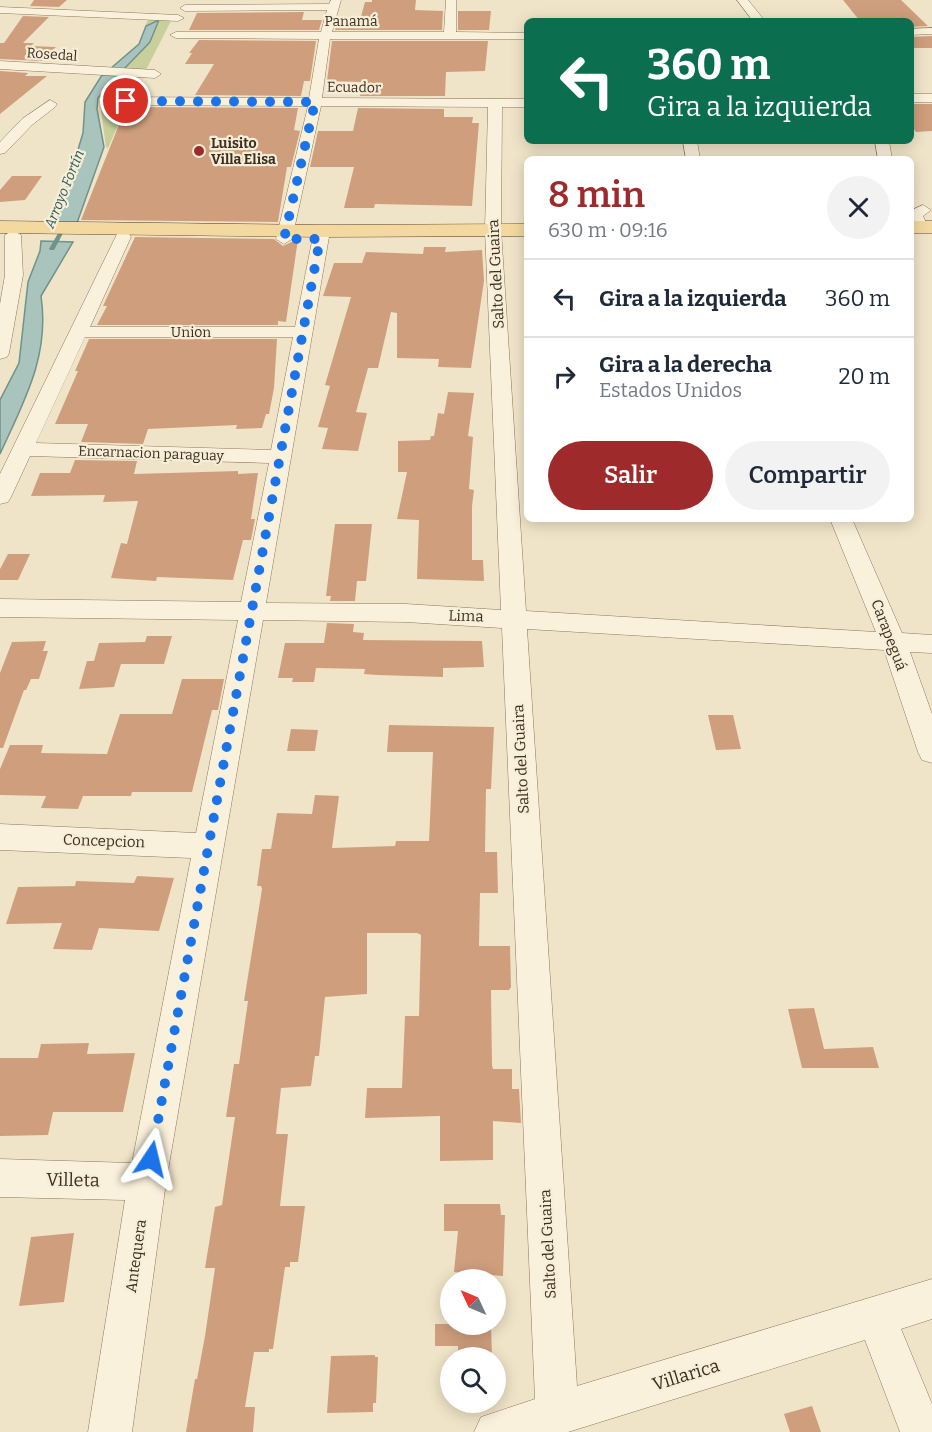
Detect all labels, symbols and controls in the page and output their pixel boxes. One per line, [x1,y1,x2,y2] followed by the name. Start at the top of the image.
[324,13,378,30] street label: Panamá
[647,40,770,90] text: 360 m
[548,42,626,120] icon: left
[26,44,78,65] street label: Rosedal
[100,75,151,126] pin
[327,79,381,96] street label: Ecuador
[109,84,142,117] icon: arrive
[647,91,872,123] text: Gira a la izquierda
[211,135,276,168] place label: Luisito Villa Elisa
[192,144,206,158] marker: Luisito Villa Elisa
[41,148,88,232] water label: Arroyo Fortín
[548,173,645,217] text: 8 min
[827,176,890,239] button: close
[548,218,668,242] text: 630 m · 09:16
[484,219,508,329] street label: Salto del Guaira
[548,282,581,315] icon: left
[599,285,787,312] text: Gira a la izquierda
[825,285,890,312] text: 360 m
[171,324,211,341] street label: Union
[599,351,772,378] text: Gira a la derecha
[548,360,581,393] icon: right
[839,363,890,390] text: 20 m
[599,378,742,402] text: Estados Unidos
[548,441,713,510] button: Salir
[725,441,890,510] button: Compartir
[78,442,225,465] street label: Encarnacion paraguay
[867,597,911,673] street label: Carapeguá
[448,606,484,626] street label: Lima
[509,704,533,814] street label: Salto del Guaira
[63,831,146,851] street label: Concepcion
[119,1127,183,1191] position arrow
[46,1169,100,1191] street label: Villeta
[536,1189,560,1299] street label: Salto del Guaira
[122,1218,150,1294] street label: Antequera
[440,1269,506,1335] north arrow
[440,1269,506,1413] map controls
[440,1347,506,1413] button: search
[650,1354,722,1396] street label: Villarica

